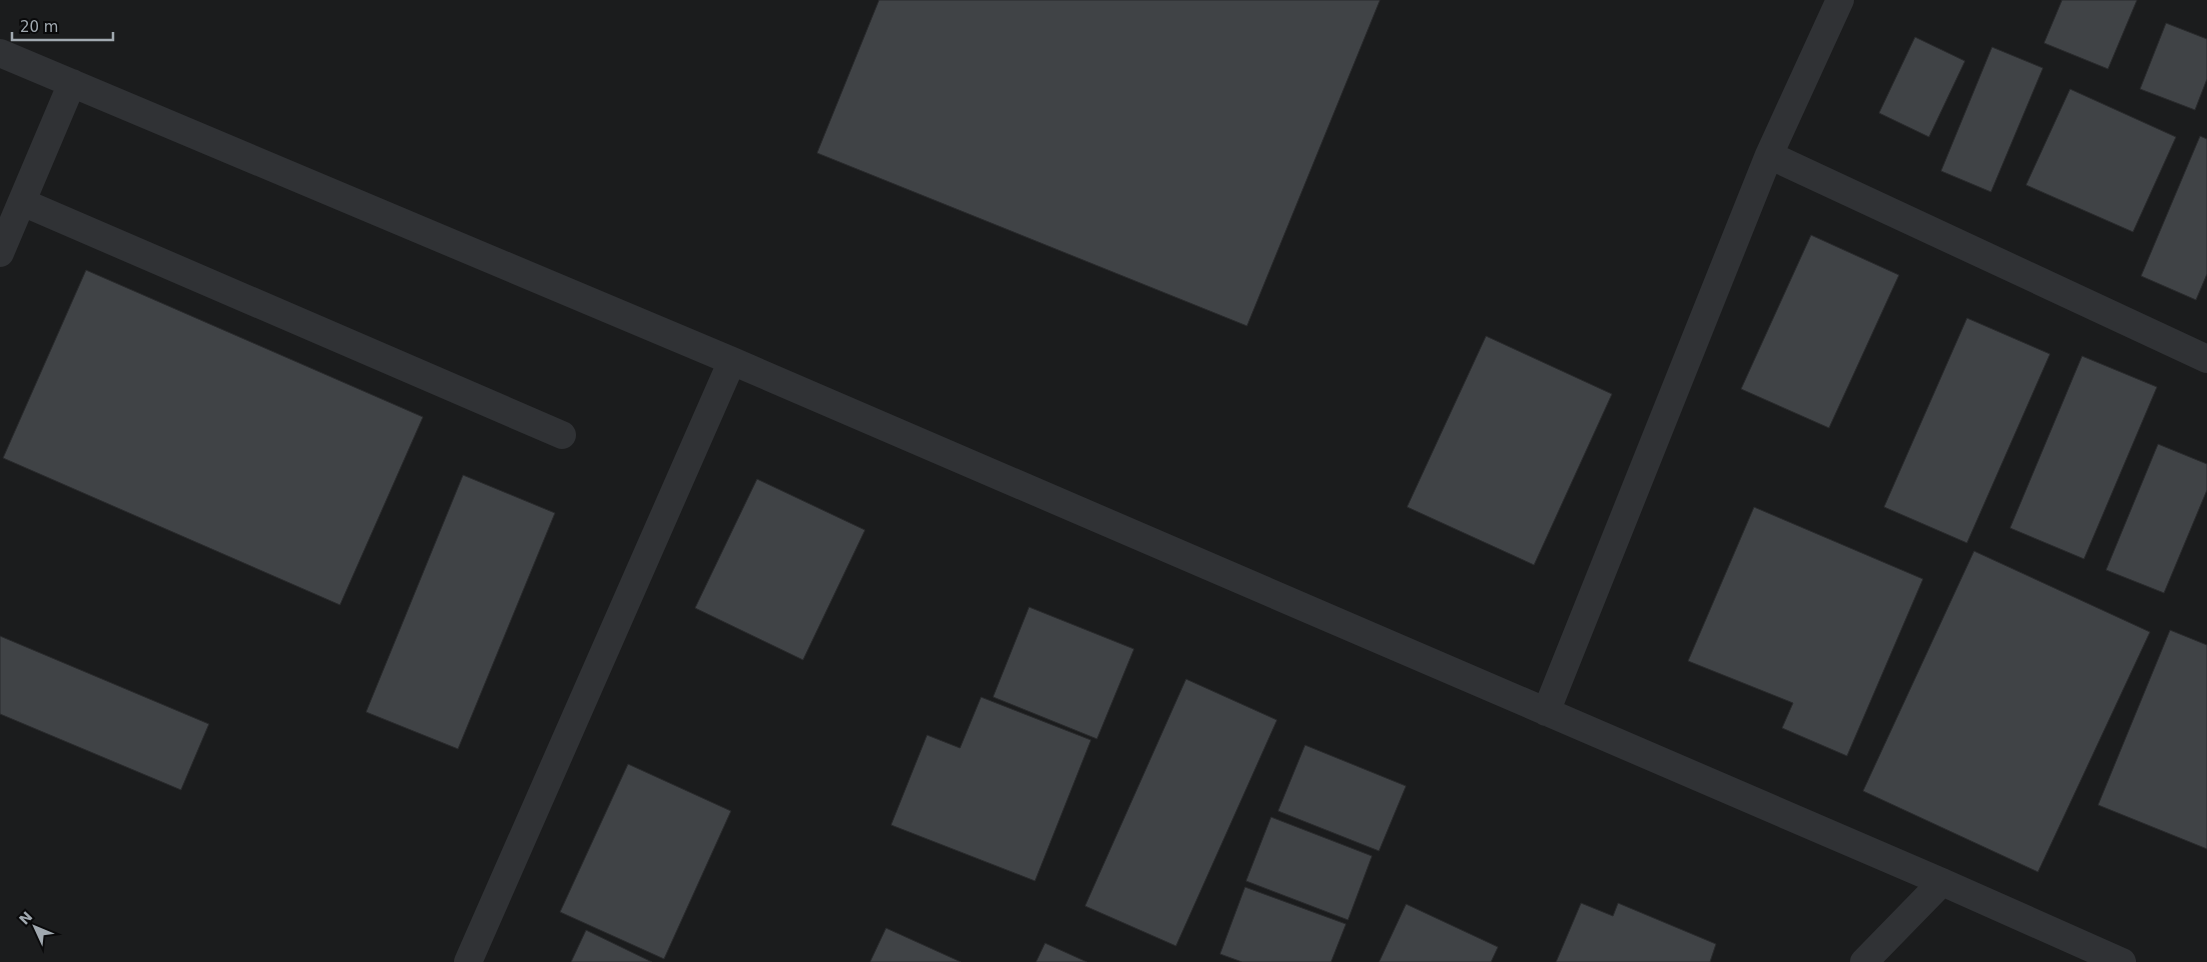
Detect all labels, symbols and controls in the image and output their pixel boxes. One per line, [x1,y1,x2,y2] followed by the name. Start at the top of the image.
[12,10,114,42] scale bar
[20,18,58,36] text: 20 m
[10,902,60,952] north arrow
[16,908,35,928] text: N

